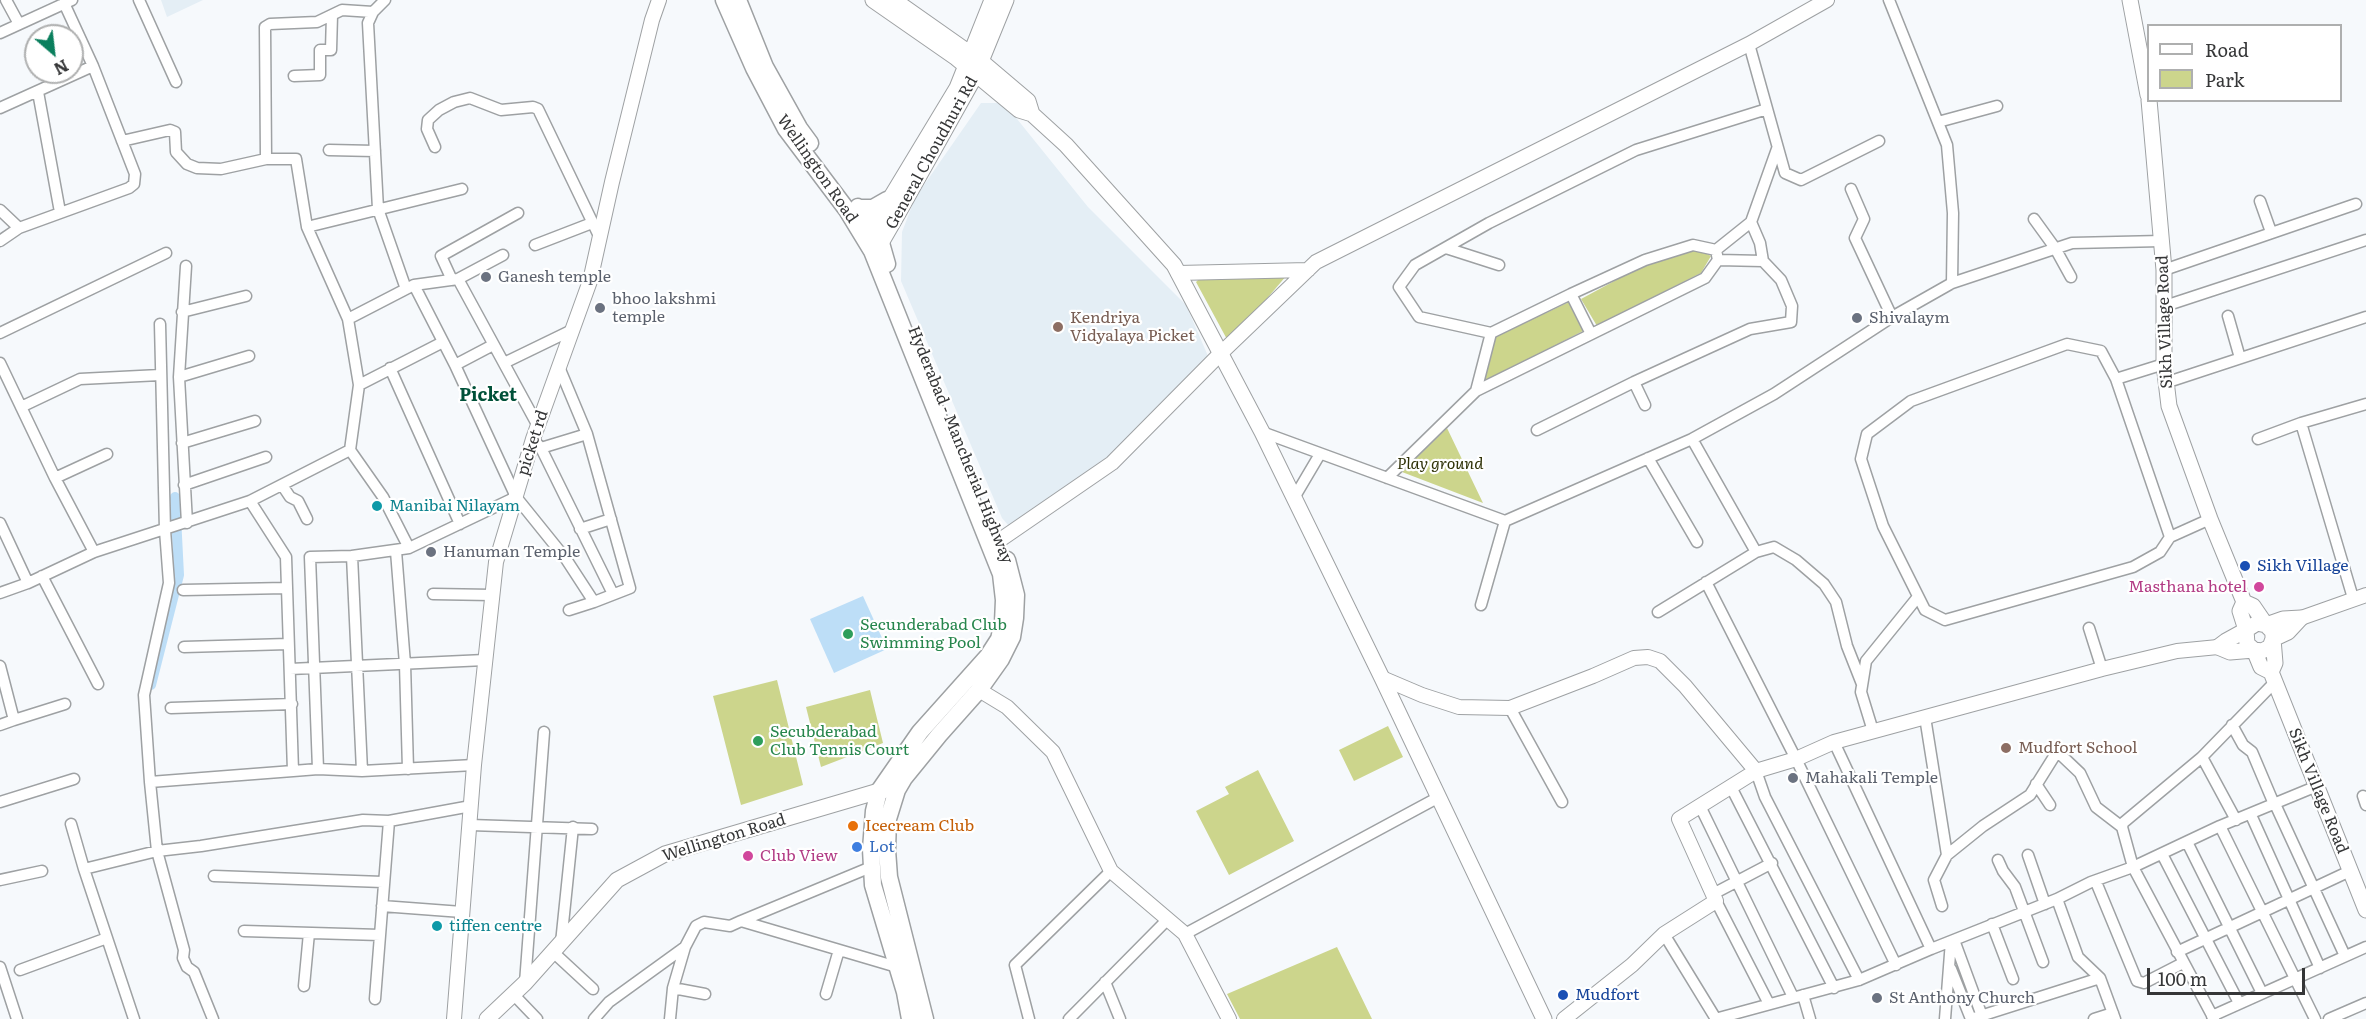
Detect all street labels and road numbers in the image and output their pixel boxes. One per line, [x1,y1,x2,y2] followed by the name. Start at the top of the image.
[882,73,982,233] street label: General Choudhuri Rd
[772,111,862,227] street label: Wellington Road
[2153,255,2177,389] street label: Sikh Village Road
[903,323,1017,567] street label: Hyderabad - Mancherial Highway
[513,408,553,478] street label: picket rd
[2284,725,2352,857] street label: Sikh Village Road
[660,810,788,866] street label: Wellington Road

